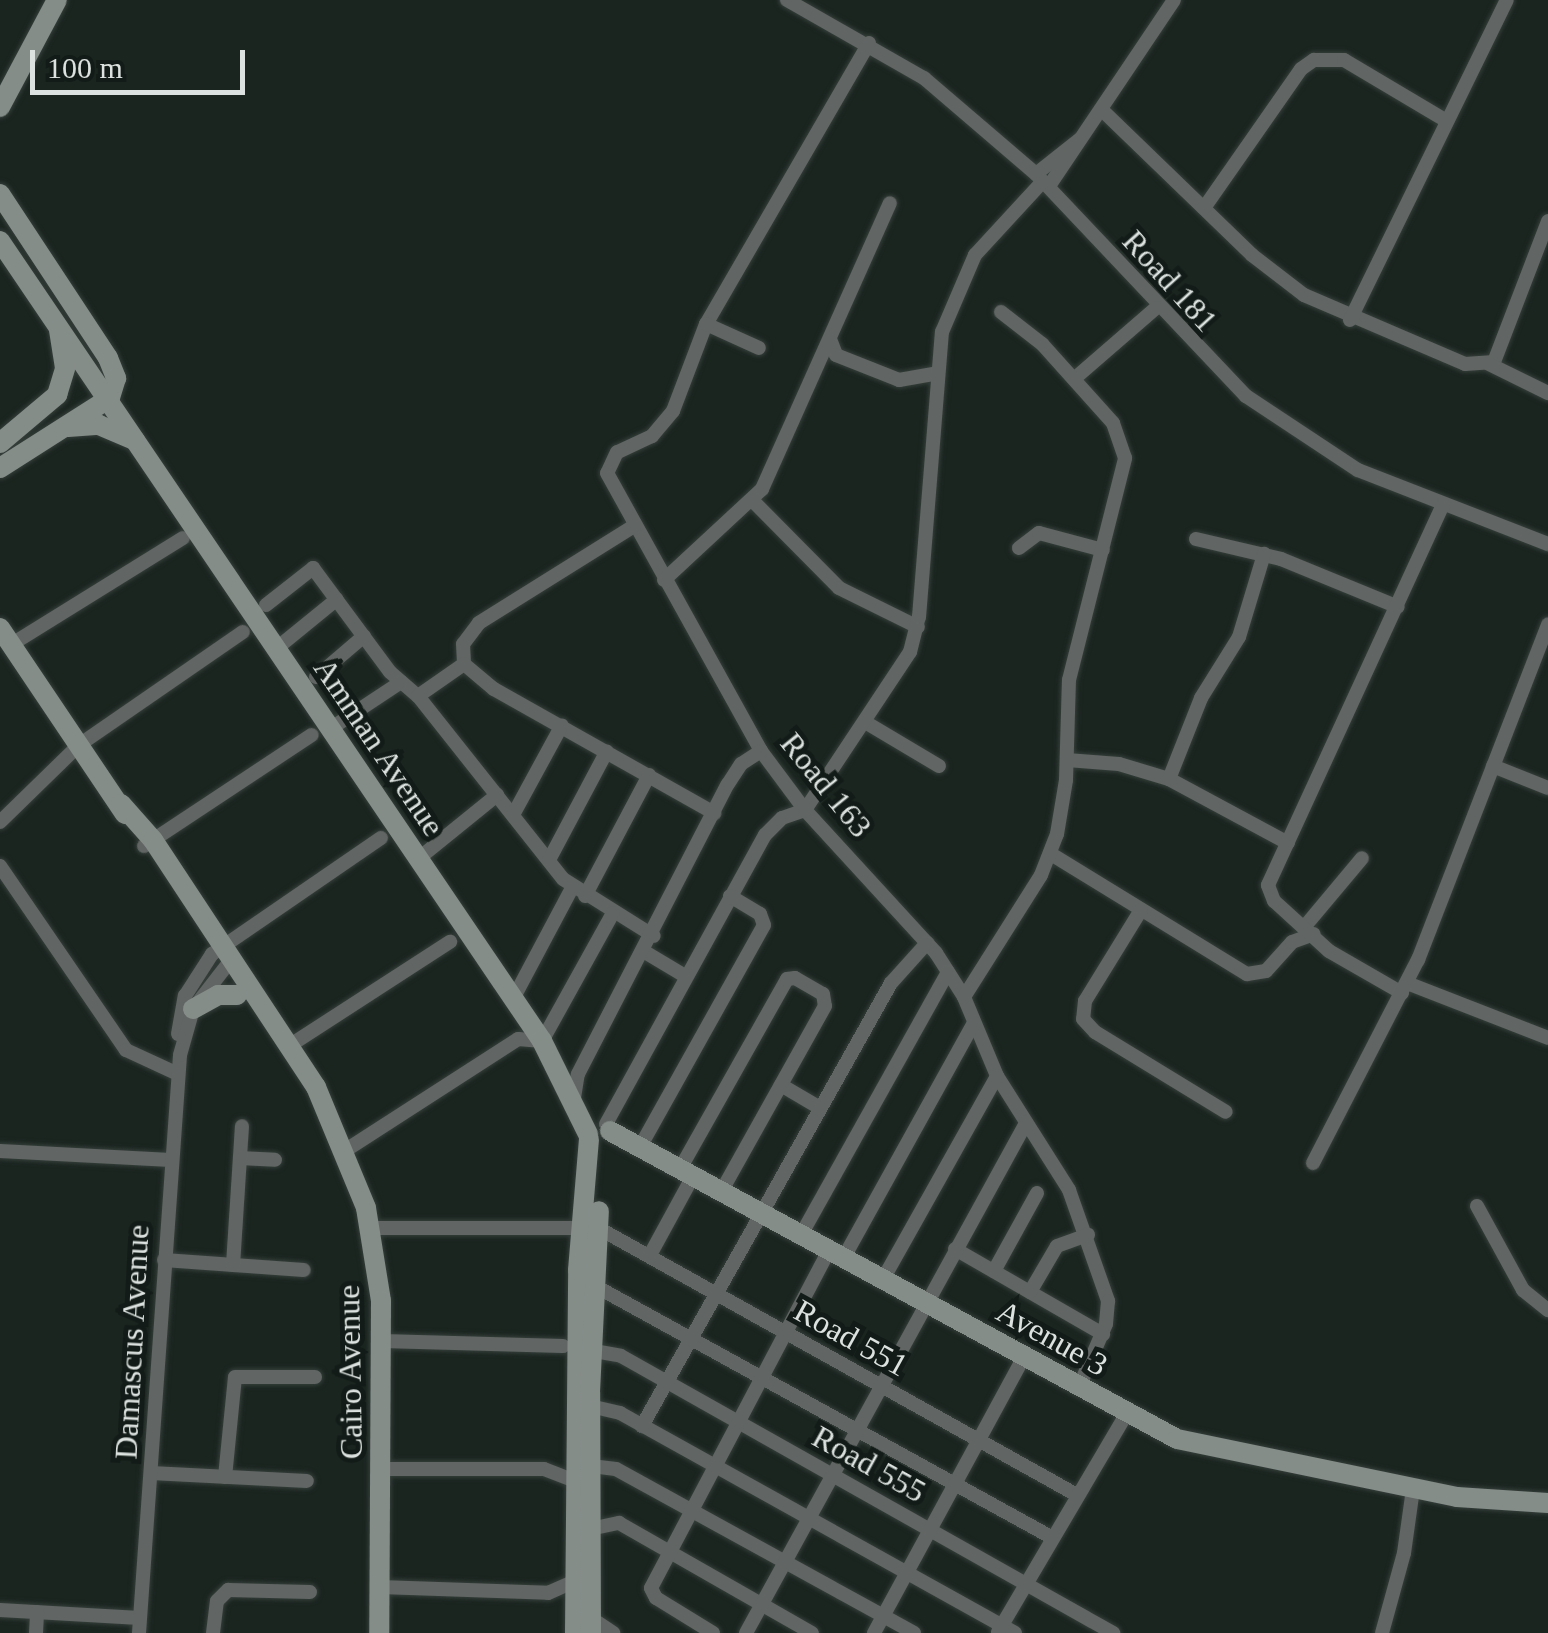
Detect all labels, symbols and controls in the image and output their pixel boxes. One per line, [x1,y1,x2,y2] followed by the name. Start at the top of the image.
[35,30,250,92] scale bar
[47,51,123,84] text: 100 m
[1114,222,1226,340] street label: Road 181
[305,650,453,844] street label: Amman Avenue
[772,725,880,845] street label: Road 163
[107,1223,157,1461] street label: Damascus Avenue
[329,1284,371,1460] street label: Cairo Avenue
[788,1291,914,1385] street label: Road 551
[990,1292,1114,1384] street label: Avenue 3
[806,1417,932,1511] street label: Road 555

